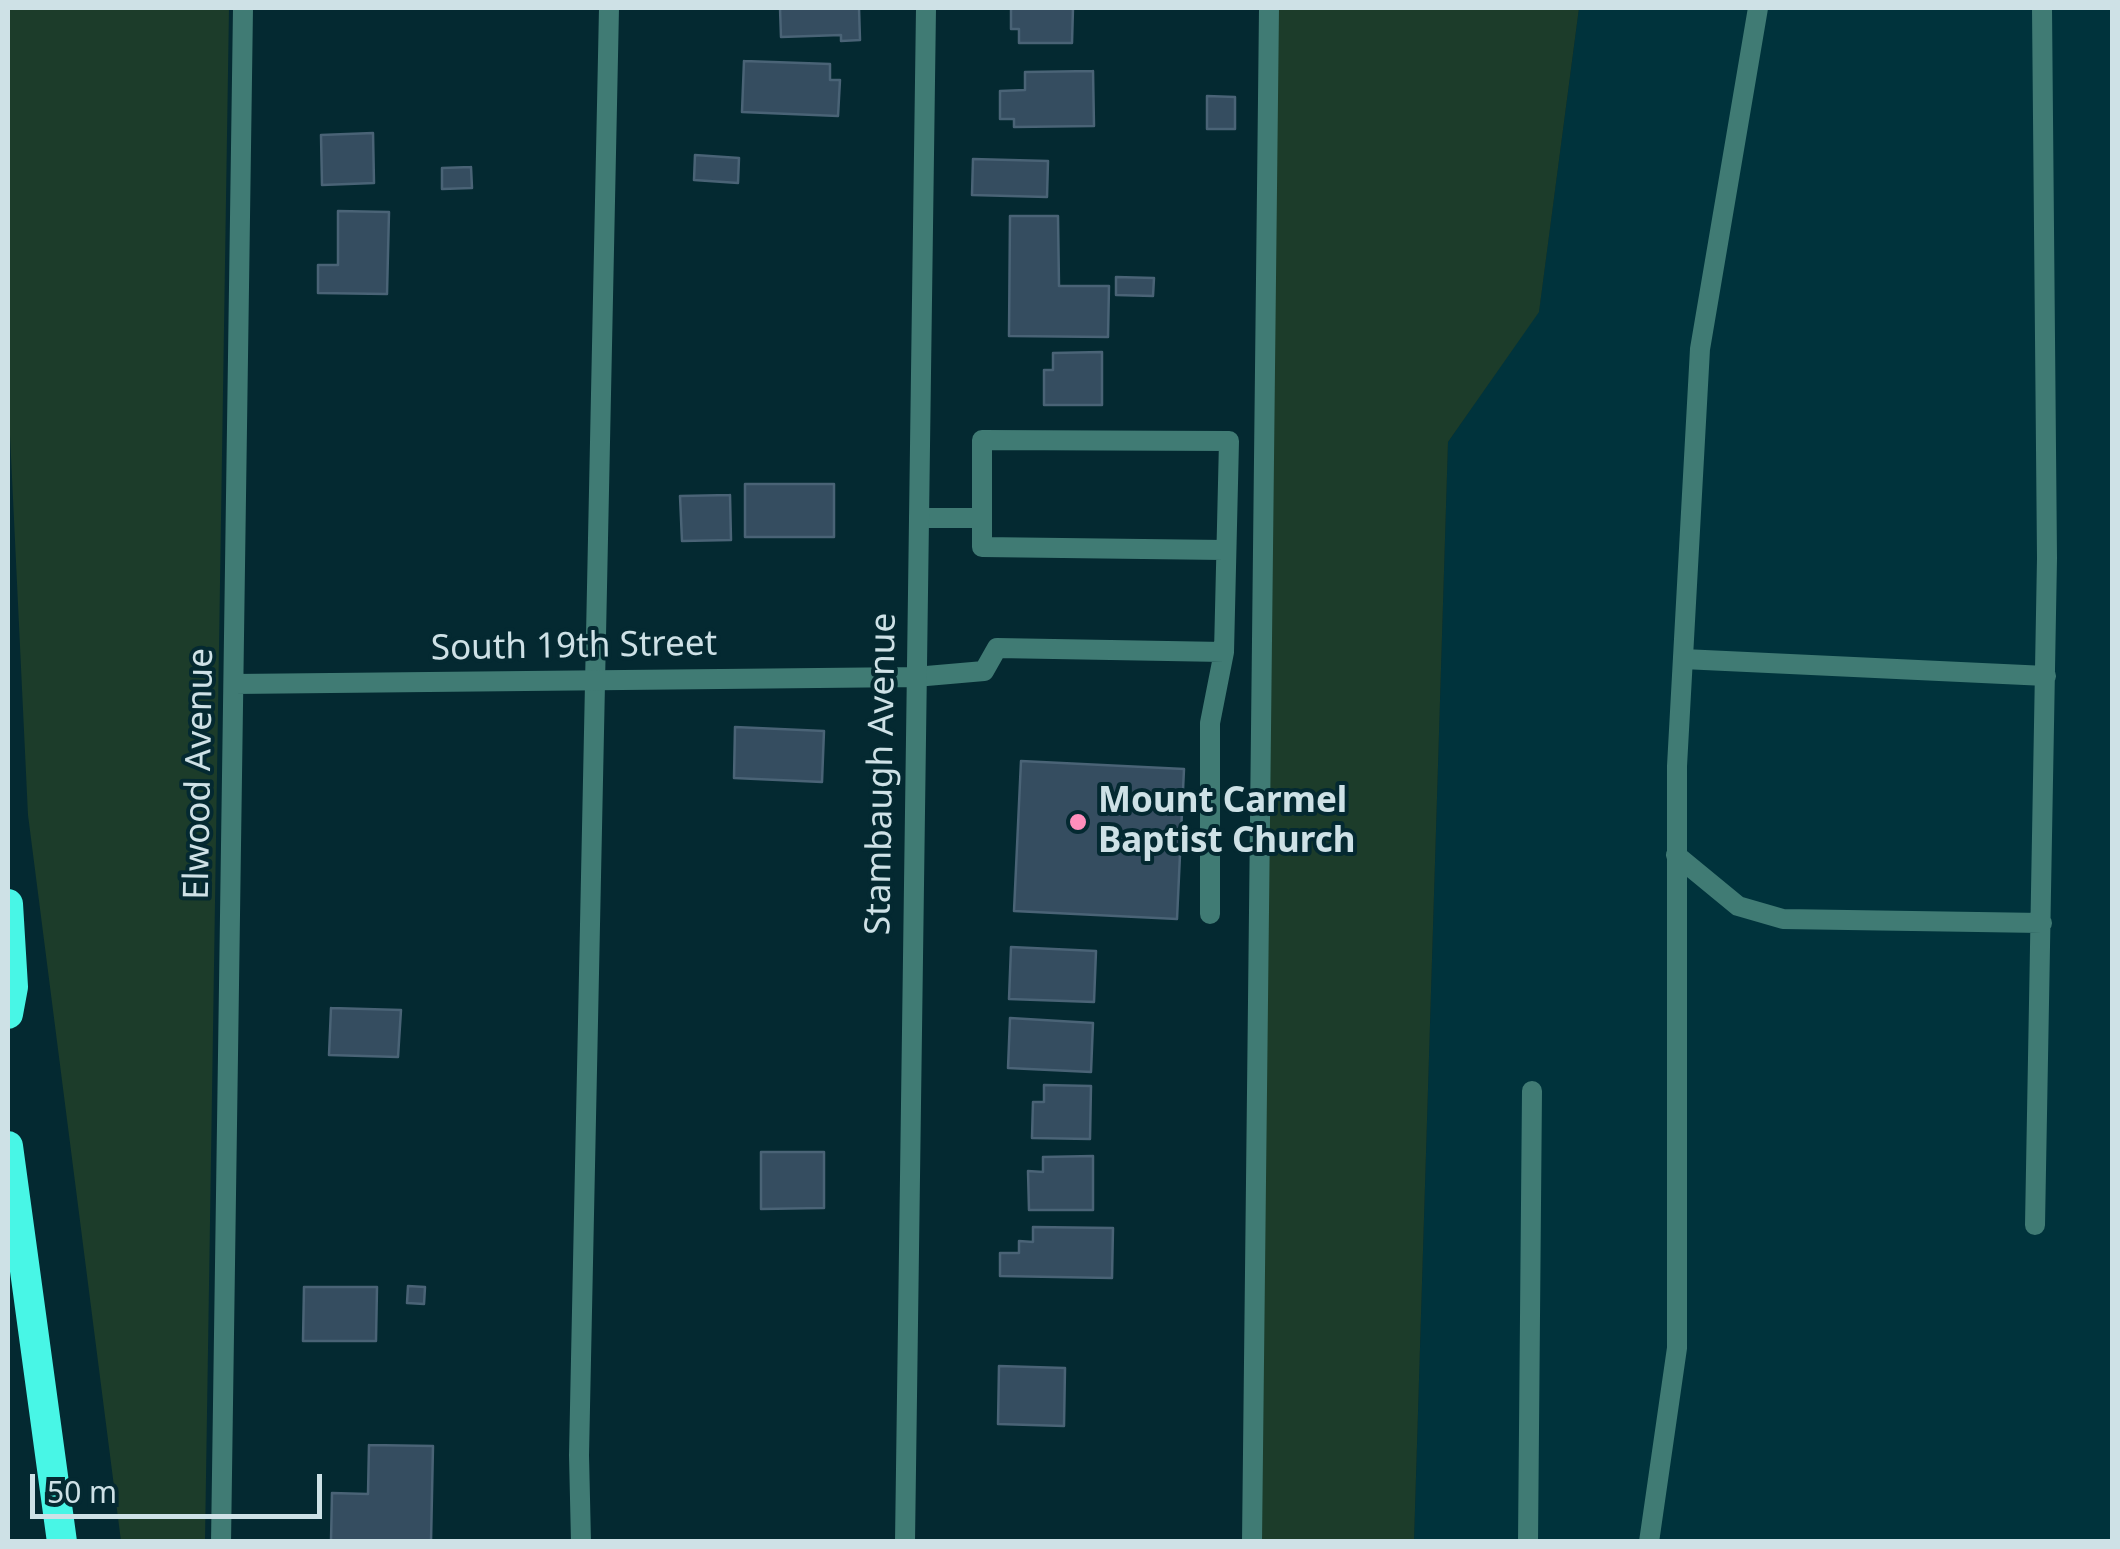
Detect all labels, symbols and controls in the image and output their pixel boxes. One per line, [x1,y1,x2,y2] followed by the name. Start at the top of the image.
[858,613,906,935] street label: Stambaugh Avenue
[430,624,718,670] street label: South 19th Street
[177,648,223,900] street label: Elwood Avenue
[1098,781,1356,863] place label: Mount Carmel Baptist Church
[1067,811,1089,833] marker: Mount Carmel Baptist Church
[35,1454,328,1516] scale bar
[47,1471,117,1512] text: 50 m

